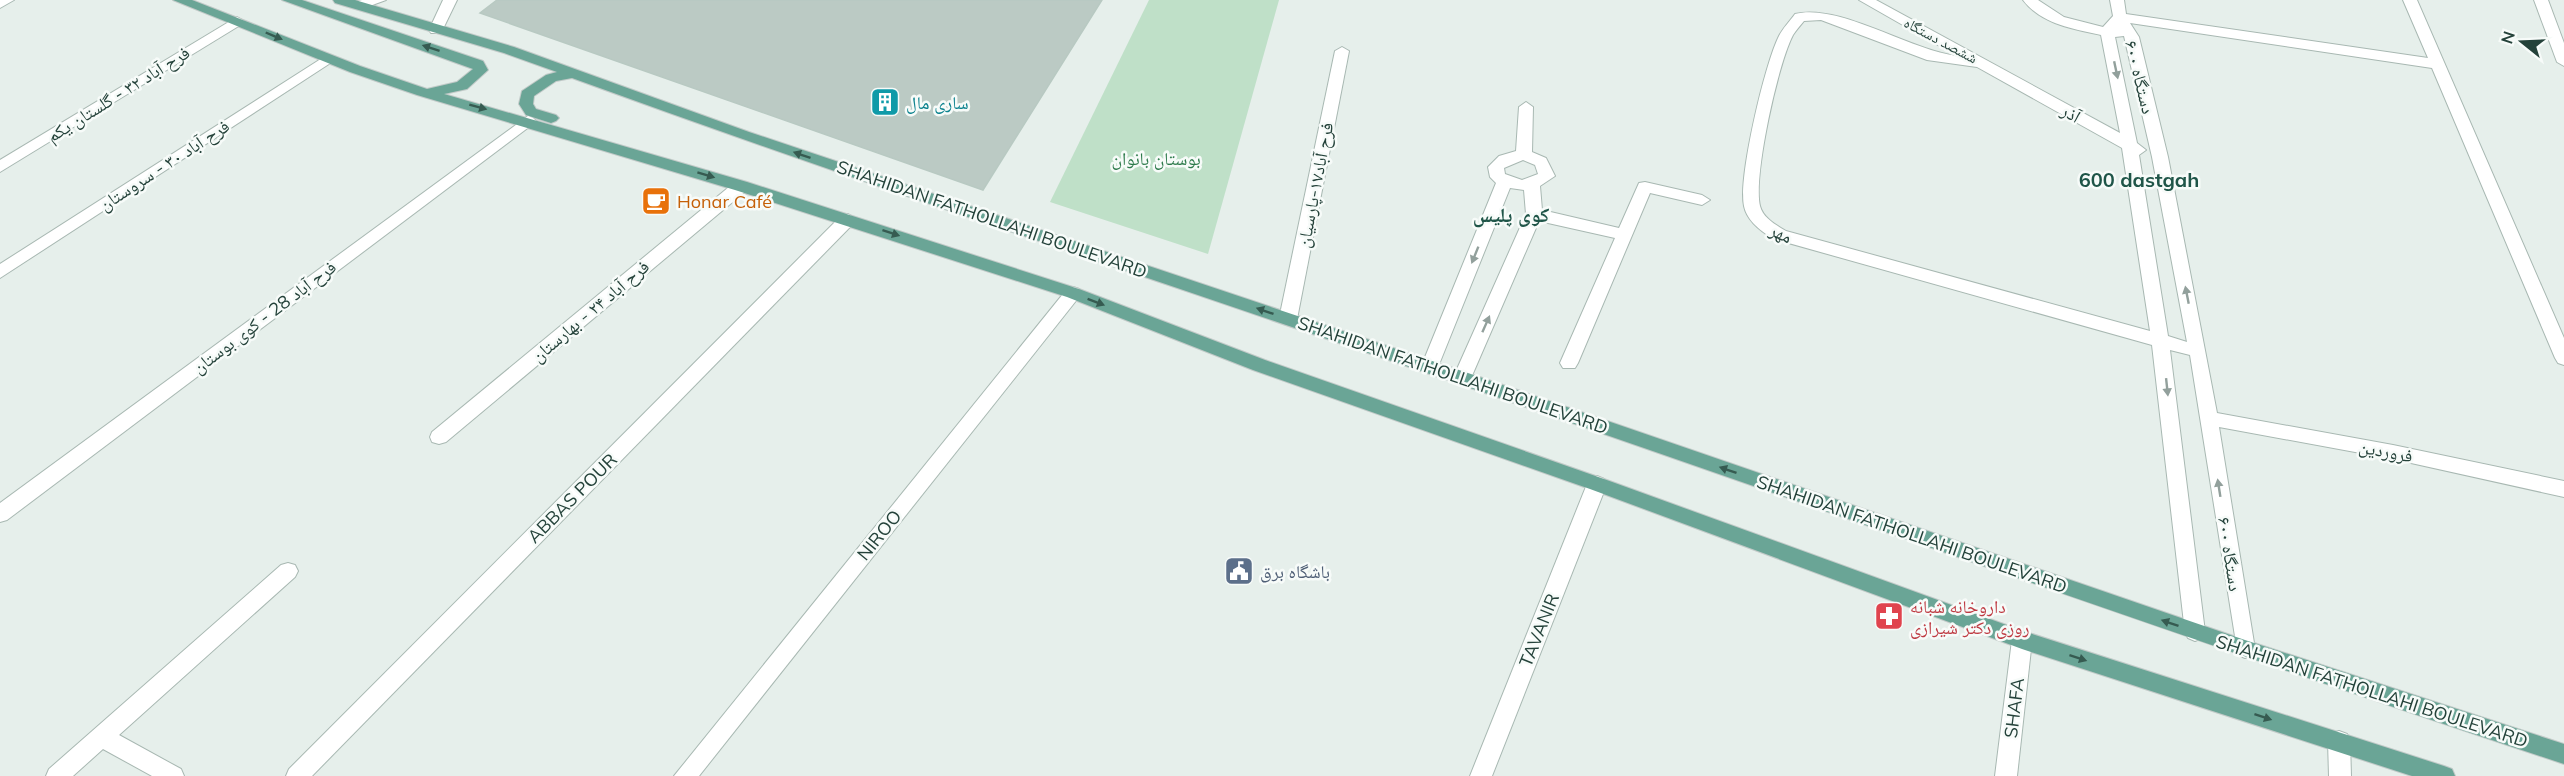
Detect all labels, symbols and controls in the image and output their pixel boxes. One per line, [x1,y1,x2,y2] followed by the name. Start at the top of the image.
[2492,12,2552,72] north arrow
[1901,13,1981,67] street label: ششصد دستگاه
[2496,29,2519,46] text: N
[265,31,283,41] one-way arrow
[2120,38,2160,116] street label: ۶۰۰ دستگاه
[42,41,194,148] street label: فرح آباد ۳۲ - گلستان یکم
[422,43,440,53] one-way arrow
[2111,61,2121,79] one-way arrow
[869,86,901,118] building icon: ساری مال
[906,91,969,114] place label: ساری مال
[2056,98,2085,128] street label: آذر
[470,103,488,112] one-way arrow
[94,114,234,217] street label: فرح آباد ۳۰ - سروستان
[1292,120,1339,250] street label: فرح آباد۱۷-پارسیان
[1111,147,1201,170] park label: بوستان بانوان
[793,149,811,159] one-way arrow
[834,155,1150,283] street label: SHAHIDAN FATHOLLAHI BOULEVARD
[2079,167,2199,192] district label: 600 dastgah
[697,171,715,180] one-way arrow
[640,185,672,217] cafe icon: Honar Café
[677,190,772,213] place label: Honar Café
[1473,202,1549,228] district label: کوی پلیس
[1765,217,1796,248] street label: مهر
[883,229,901,239] one-way arrow
[1470,246,1479,264] one-way arrow
[188,255,341,379] street label: فرح آباد 28 - کوی بوستان
[526,255,654,368] street label: فرح آباد ۲۴ - بهارستان
[2182,286,2191,305] one-way arrow
[1087,298,1105,308] one-way arrow
[1256,306,1274,316] one-way arrow
[1295,311,1611,439] street label: SHAHIDAN FATHOLLAHI BOULEVARD
[1481,316,1490,333] one-way arrow
[2162,377,2172,396] one-way arrow
[2357,435,2415,467] street label: فروردین
[522,448,622,548] street label: ABBAS POUR
[1718,464,1736,474] one-way arrow
[1754,470,2070,598] street label: SHAHIDAN FATHOLLAHI BOULEVARD
[2214,478,2223,497] one-way arrow
[852,505,906,565] street label: NIROO
[2213,515,2247,593] street label: ۶۰۰ دستگاه
[1223,555,1255,587] public building icon: باشگاه برق
[1260,560,1330,583] place label: باشگاه برق
[1514,590,1564,670] street label: TAVANIR
[1910,595,2030,639] place label: داروخانه شبانه روزی دکتر شیرازی
[1873,600,1905,632] pharmacy icon: داروخانه شبانه روزی دکتر شیرازی
[2161,618,2179,628] one-way arrow
[2213,630,2531,752] street label: SHAHIDAN FATHOLLAHI BOULEVARD
[2069,654,2087,663] one-way arrow
[1999,677,2029,739] street label: SHAFA
[2254,713,2272,722] one-way arrow

